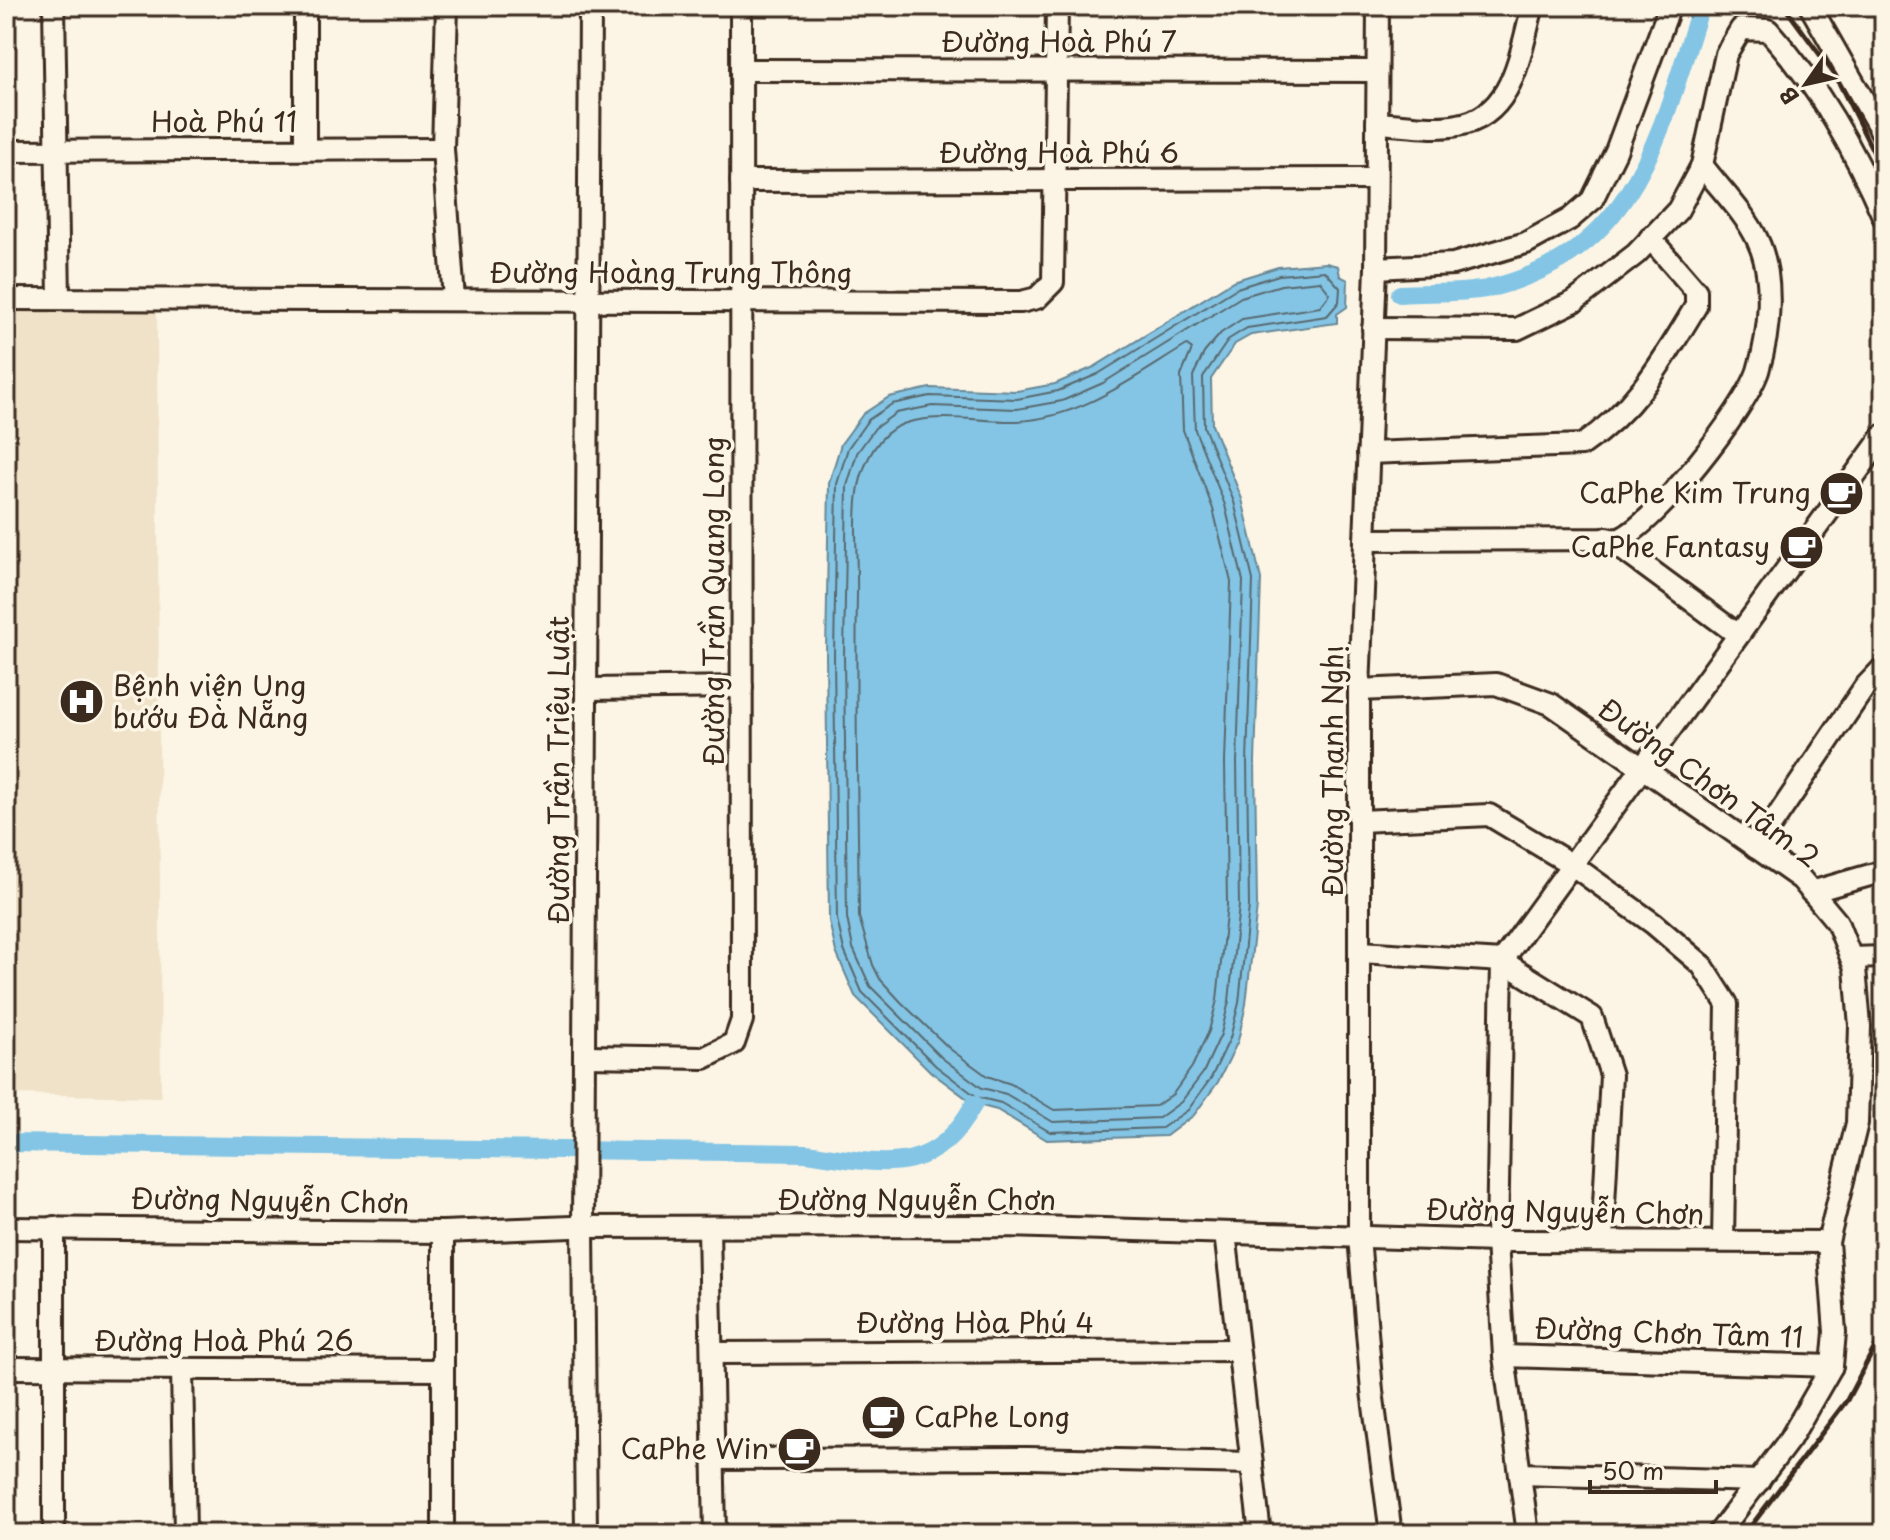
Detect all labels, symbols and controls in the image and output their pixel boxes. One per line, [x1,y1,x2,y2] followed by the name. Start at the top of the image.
[941,19,1177,62] street label: Đường Hoà Phú 7
[1766,44,1846,124] north arrow
[1770,81,1806,112] text: B
[151,99,297,142] street label: Hoà Phú 11
[939,130,1179,173] street label: Đường Hoà Phú 6
[490,250,852,293] street label: Đường Hoàng Trung Thông
[691,436,734,766] street label: Đường Trần Quang Long
[1818,469,1866,517] cafe icon: CaPhe Kim Trung
[1579,470,1811,513] place label: CaPhe Kim Trung
[1777,523,1825,571] cafe icon: CaPhe Fantasy
[1570,524,1770,567] place label: CaPhe Fantasy
[536,616,579,924] street label: Đường Trần Triệu Luật
[1310,645,1353,897] street label: Đường Thanh Nghị
[113,663,308,738] place label: Bệnh viện Ung bướu Đà Nẵng
[58,678,106,726] hospital icon: Bệnh viện Ung bướu Đà Nẵng
[1590,687,1830,877] street label: Đường Chơn Tâm 2
[130,1176,410,1223] street label: Đường Nguyễn Chơn
[778,1177,1056,1220] street label: Đường Nguyễn Chơn
[1425,1187,1705,1234] street label: Đường Nguyễn Chơn
[856,1300,1094,1343] street label: Đường Hòa Phú 4
[1534,1305,1804,1358] street label: Đường Chơn Tâm 11
[94,1318,354,1361] street label: Đường Hoà Phú 26
[859,1393,907,1441] cafe icon: CaPhe Long
[914,1394,1071,1437] place label: CaPhe Long
[776,1425,824,1473] cafe icon: CaPhe Win
[620,1426,769,1469] place label: CaPhe Win
[1590,1444,1716,1494] scale bar
[1602,1452,1664,1488] text: 50 m

